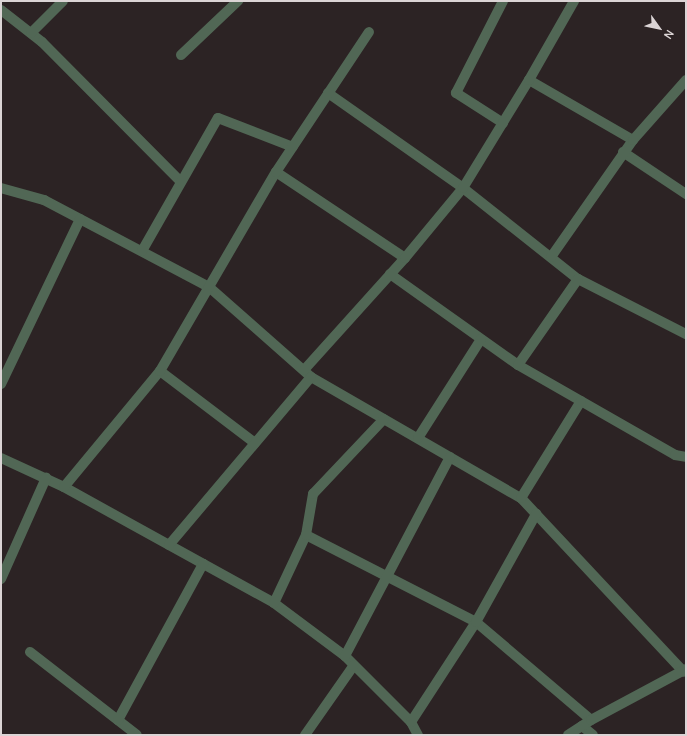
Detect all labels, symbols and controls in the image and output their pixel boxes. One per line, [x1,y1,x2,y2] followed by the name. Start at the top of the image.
[639,8,679,48] north arrow
[661,27,678,42] text: N

